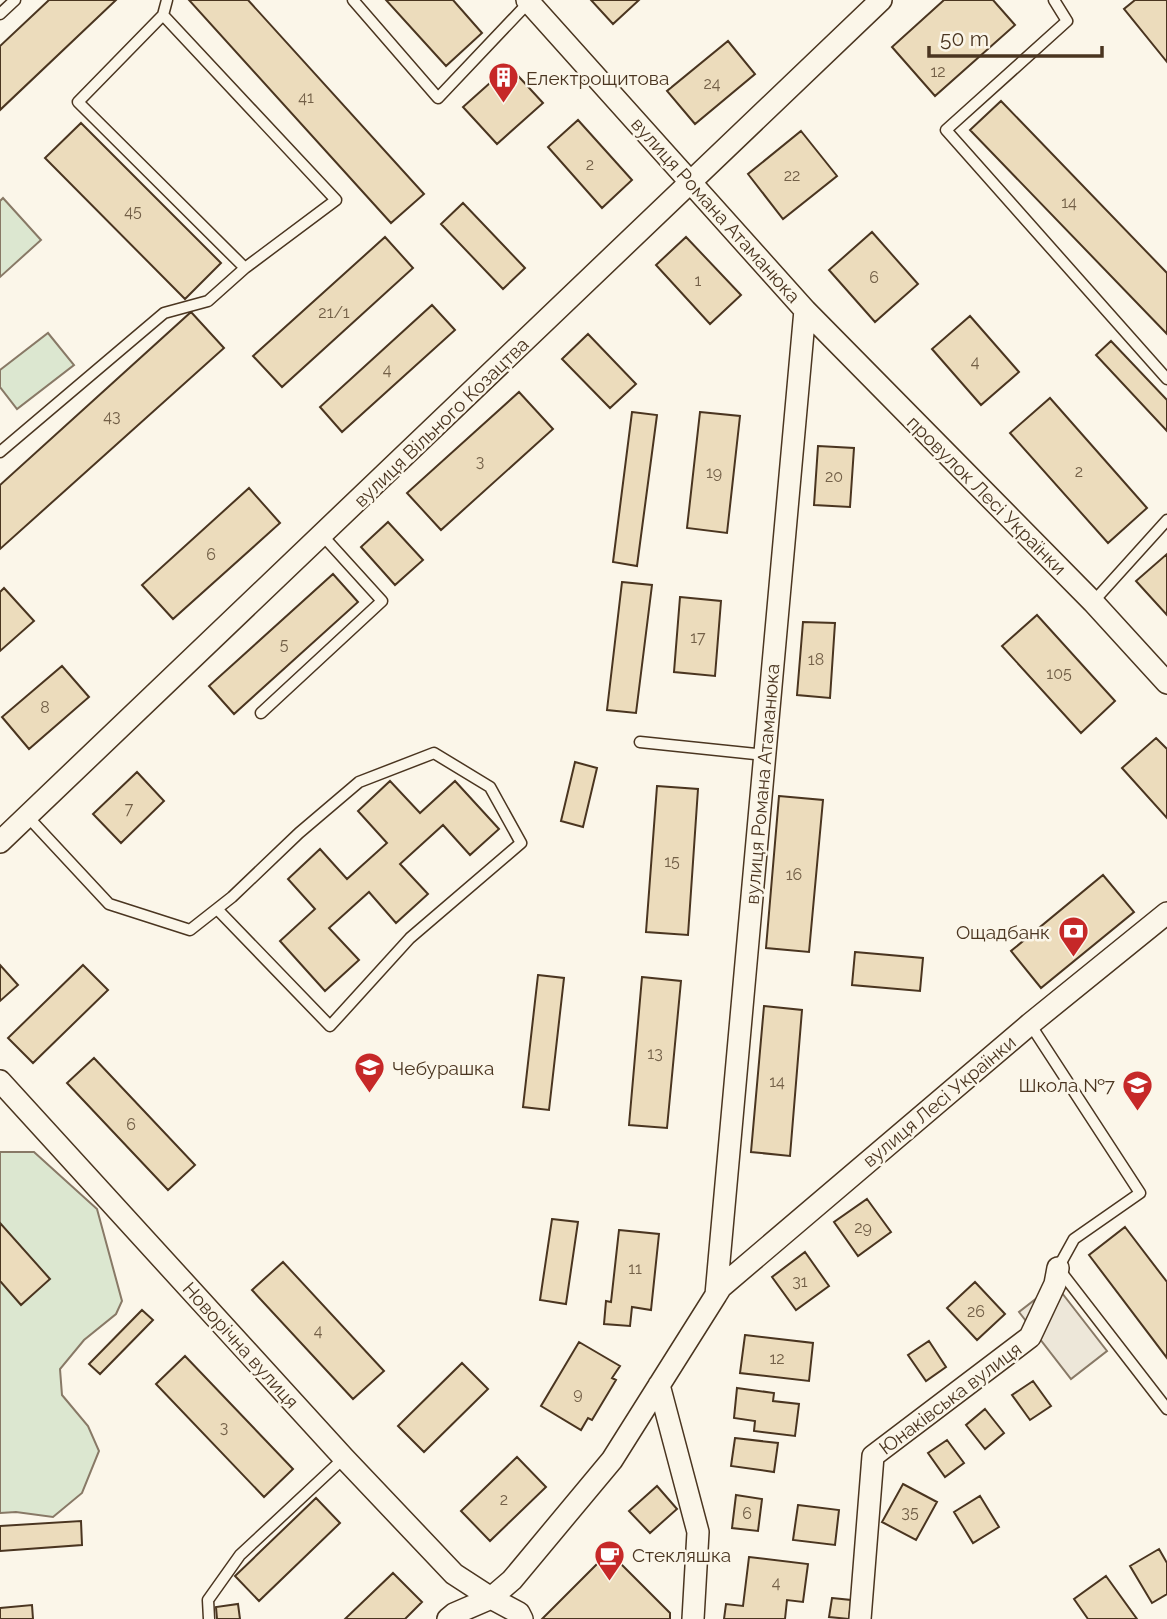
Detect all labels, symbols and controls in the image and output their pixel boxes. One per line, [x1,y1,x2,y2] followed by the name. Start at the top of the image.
[929,14,1102,58] scale bar
[940,26,989,51] text: 50 m
[486,61,520,105] building icon: Електрощитова
[930,62,946,81] house number: 12
[526,67,669,89] place label: Електрощитова
[703,74,721,93] house number: 24
[298,88,314,107] house number: 41
[627,113,805,307] street label: вулиця Романа Атаманюка
[586,155,594,174] house number: 2
[784,166,800,185] house number: 22
[1061,193,1077,212] house number: 14
[124,202,142,221] house number: 45
[869,268,879,287] house number: 6
[695,271,702,290] house number: 1
[318,303,350,322] house number: 21/1
[349,333,533,511] street label: вулиця Вільного Козацтва
[971,352,980,371] house number: 4
[383,360,392,379] house number: 4
[103,407,121,426] house number: 43
[903,411,1071,579] street label: провулок Лесі Українки
[476,452,484,471] house number: 3
[1075,462,1083,481] house number: 2
[706,463,722,482] house number: 19
[825,467,843,486] house number: 20
[206,545,216,564] house number: 6
[690,628,706,647] house number: 17
[280,635,289,654] house number: 5
[808,650,824,669] house number: 18
[741,663,783,905] street label: вулиця Романа Атаманюка
[1046,664,1072,683] house number: 105
[40,698,50,717] house number: 8
[125,799,134,818] house number: 7
[664,852,680,871] house number: 15
[786,865,802,884] house number: 16
[1056,915,1090,959] bank icon: Ощадбанк
[956,921,1050,943] place label: Ощадбанк
[858,1031,1020,1171] street label: вулиця Лесі Українки
[647,1044,663,1063] house number: 13
[352,1051,386,1095] school or university icon: Чебурашка
[392,1057,494,1079] place label: Чебурашка
[1121,1068,1155,1112] school or university icon: Школа №7
[769,1072,785,1091] house number: 14
[1018,1074,1115,1096] place label: Школа №7
[126,1115,136,1134] house number: 6
[854,1218,872,1237] house number: 29
[628,1259,642,1278] house number: 11
[792,1272,808,1291] house number: 31
[179,1277,303,1413] street label: Новорічна вулиця
[967,1302,985,1321] house number: 26
[314,1321,323,1340] house number: 4
[875,1337,1025,1459] street label: Юнаківська вулиця
[769,1349,785,1368] house number: 12
[573,1384,583,1403] house number: 9
[220,1418,228,1437] house number: 3
[500,1490,508,1509] house number: 2
[901,1503,919,1522] house number: 35
[742,1504,752,1523] house number: 6
[592,1538,626,1582] cafe icon: Стекляшка
[632,1544,731,1566] place label: Стекляшка
[772,1573,781,1592] house number: 4

